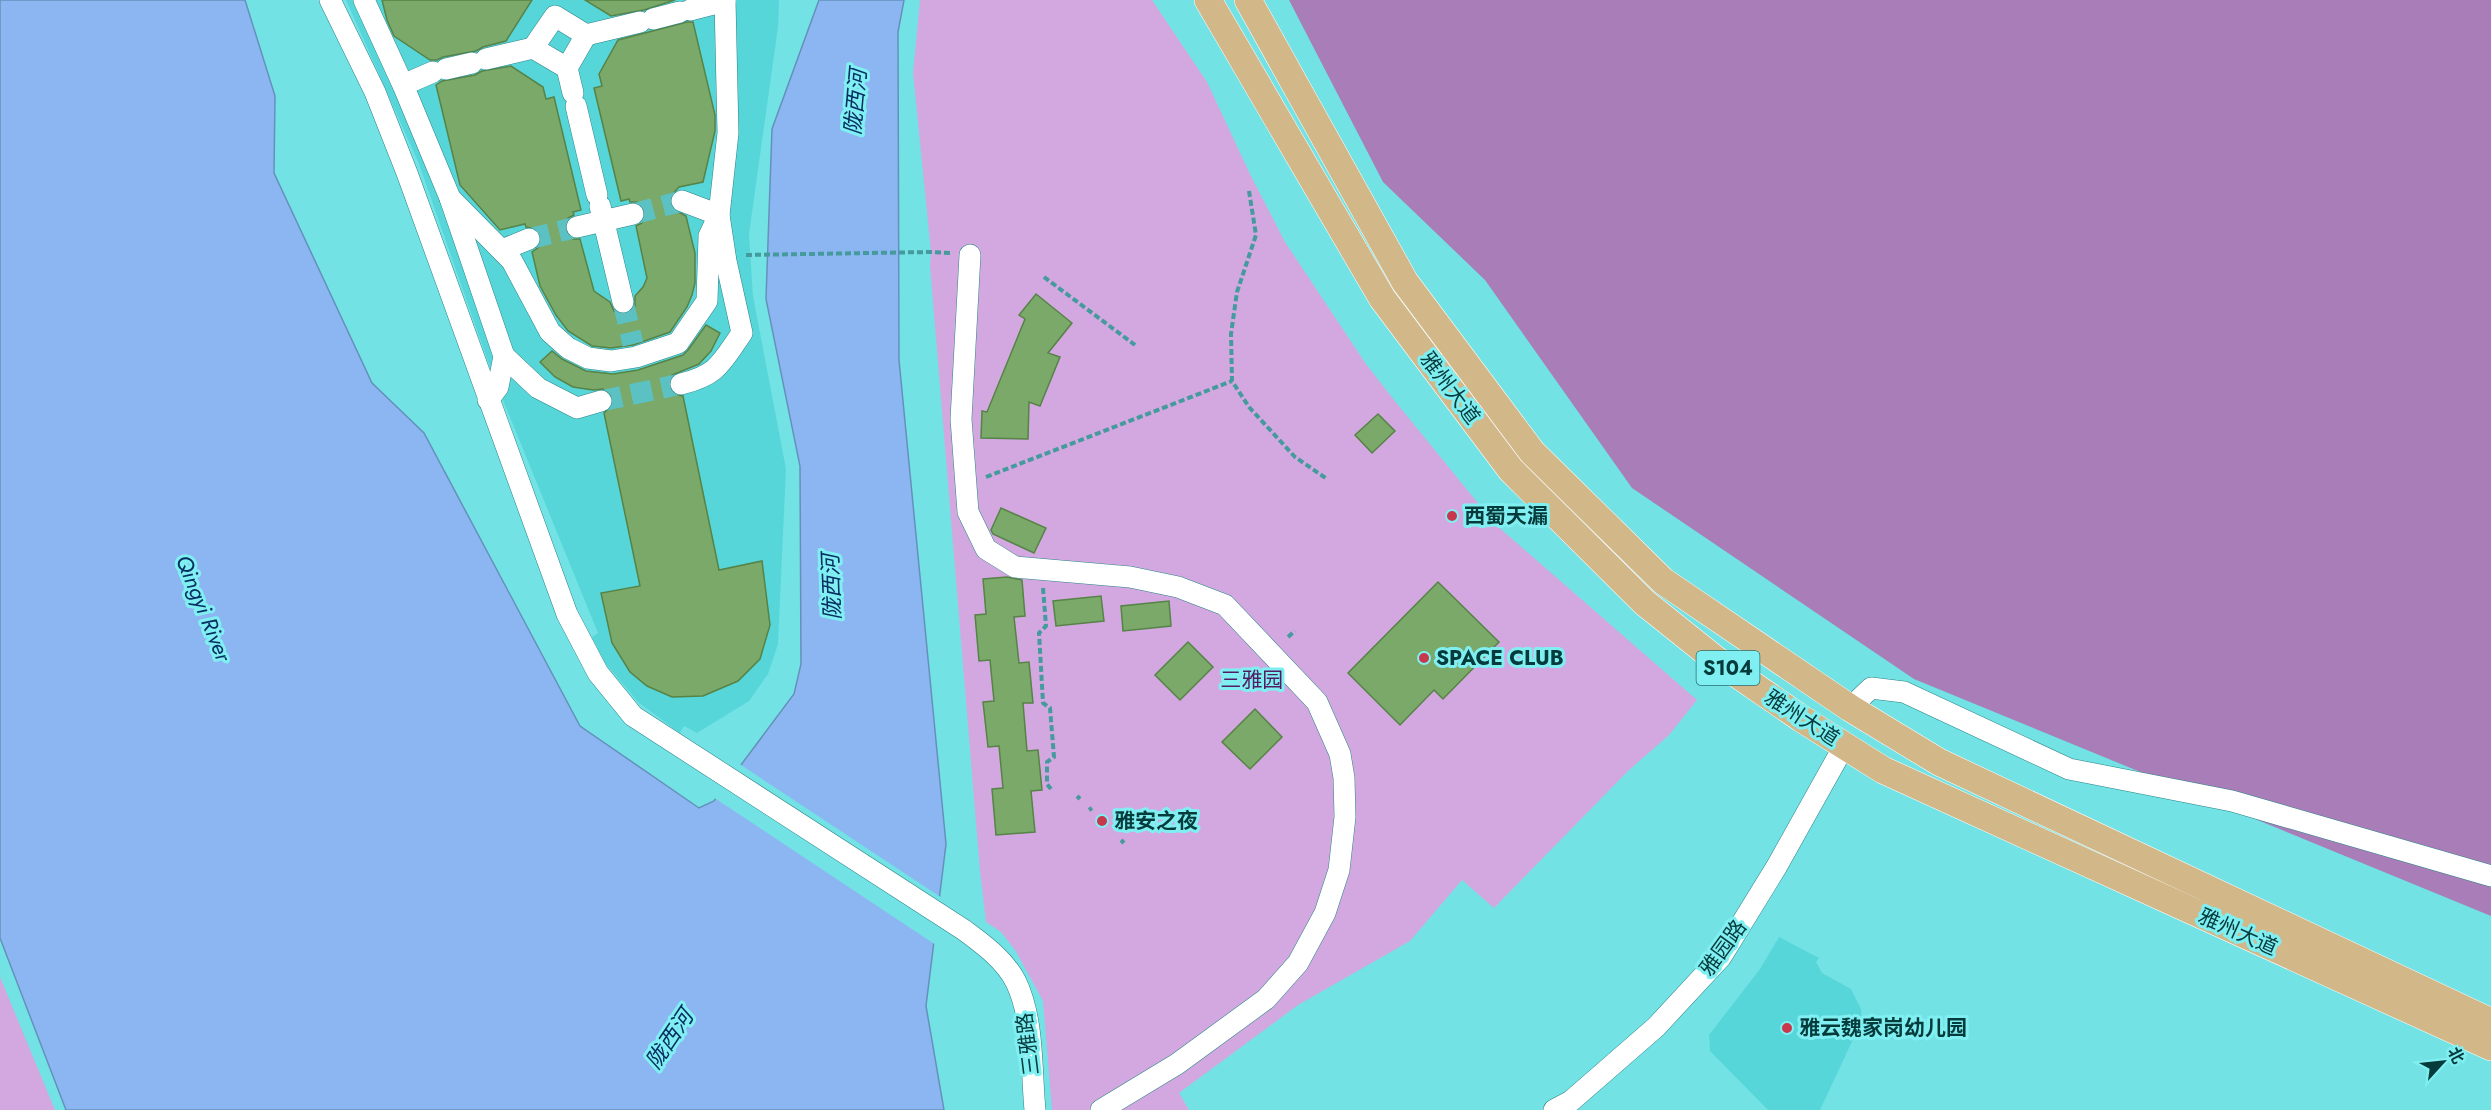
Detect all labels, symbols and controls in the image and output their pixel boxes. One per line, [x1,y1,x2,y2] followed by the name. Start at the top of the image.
[836,64,874,136] water label: 陇西河
[1413,345,1487,431] street label: 雅州大道
[1464,501,1548,531] place label: 西蜀天漏
[1445,509,1459,523] marker: 西蜀天漏
[814,549,848,621] water label: 陇西河
[168,550,240,668] water label: Qingyi River
[1436,643,1564,673] place label: SPACE CLUB
[1417,651,1431,665] marker: SPACE CLUB
[1696,651,1760,685] road number: S104
[1221,665,1284,695] park label: 三雅园
[1759,683,1845,753] street label: 雅州大道
[1114,806,1198,836] place label: 雅安之夜
[1095,814,1109,828] marker: 雅安之夜
[2194,901,2282,963] street label: 雅州大道
[1692,914,1754,982] street label: 雅园路
[637,999,703,1075] water label: 陇西河
[1009,1011,1047,1077] street label: 三雅路
[1799,1013,1967,1043] place label: 雅云魏家岗幼儿园
[1780,1021,1794,1035] marker: 雅云魏家岗幼儿园
[2413,1032,2473,1092] north arrow
[2442,1043,2470,1068] text: 北

